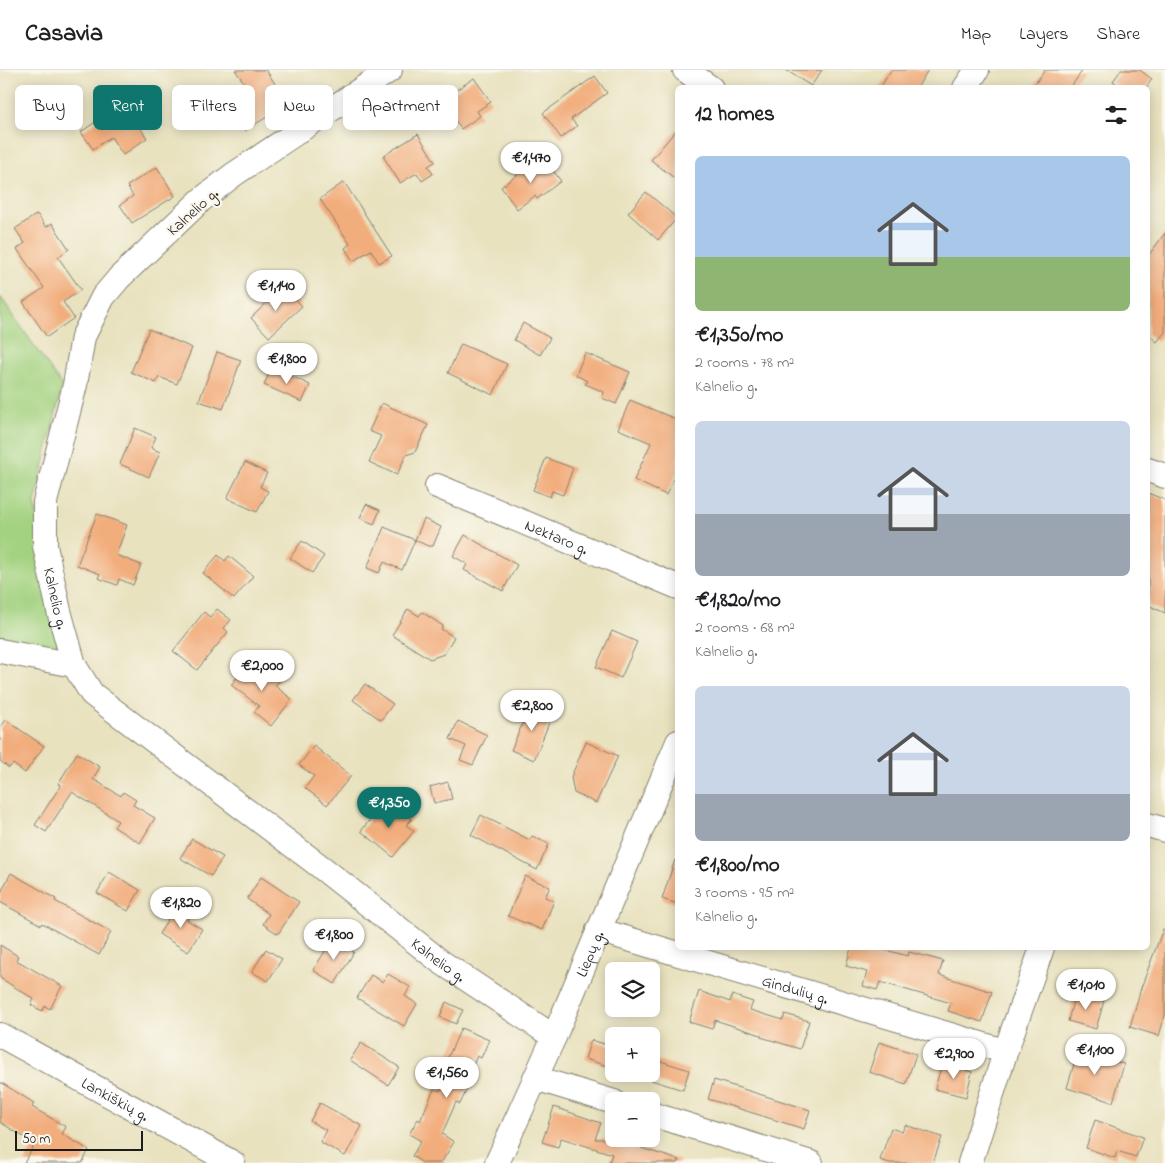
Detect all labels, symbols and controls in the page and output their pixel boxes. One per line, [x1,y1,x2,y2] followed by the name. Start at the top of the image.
[25,17,103,52] text: Casavia
[961,22,991,48] text: Map
[1019,22,1069,48] text: Layers
[1097,22,1140,48] text: Share
[15,85,83,130] chip: Buy
[93,85,162,130] chip: Rent
[172,85,255,130] chip: Filters
[265,85,333,130] chip: New
[343,85,458,130] chip: Apartment
[695,100,775,130] text: 12 homes
[1102,101,1130,129] icon: filters
[490,142,572,184] pin: €1,470
[511,146,551,170] text: €1,470
[162,183,225,242] street label: Kalnelio g.
[868,189,958,279] icon: home
[235,270,317,312] pin: €1,140
[257,274,295,298] text: €1,140
[695,321,783,351] text: €1,350/mo
[246,342,328,385] pin: €1,800
[268,347,306,371] text: €1,800
[695,351,794,375] text: 2 rooms · 78 m²
[695,375,758,399] text: Kalnelio g.
[868,454,958,544] icon: home
[521,514,592,562] street label: Nektaro g.
[36,565,73,632] street label: Kalnelio g.
[695,586,781,616] text: €1,820/mo
[695,616,795,640] text: 2 rooms · 68 m²
[695,640,758,664] text: Kalnelio g.
[221,650,303,692] pin: €2,000
[241,654,283,678] text: €2,000
[491,690,573,732] pin: €2,800
[511,694,553,718] text: €2,800
[868,719,958,809] icon: home
[348,786,430,829] pin: €1,350
[368,791,410,815] text: €1,350
[695,851,780,881] text: €1,800/mo
[695,881,794,905] text: 3 rooms · 95 m²
[140,886,222,929] pin: €1,820
[161,891,201,915] text: €1,820
[695,905,758,929] text: Kalnelio g.
[293,918,375,961] pin: €1,800
[315,923,353,947] text: €1,800
[571,927,611,981] street label: Liepų g.
[405,933,470,989] street label: Kalnelio g.
[605,962,660,1147] map controls
[605,962,660,1017] button: layers
[1045,968,1127,1011] pin: €1,010
[759,970,831,1012] street label: Gindulių g.
[1067,973,1105,997] text: €1,010
[605,1027,660,1082] button: +
[1054,1034,1136,1076] pin: €1,100
[913,1038,995,1080] pin: €2,900
[1076,1038,1114,1062] text: €1,100
[934,1042,974,1066] text: €2,900
[406,1056,488,1099] pin: €1,560
[426,1061,468,1085] text: €1,560
[77,1072,153,1129] street label: Lankiškių g.
[605,1092,660,1147] button: −
[15,1128,142,1151] scale bar
[22,1129,50,1150] text: 50 m

